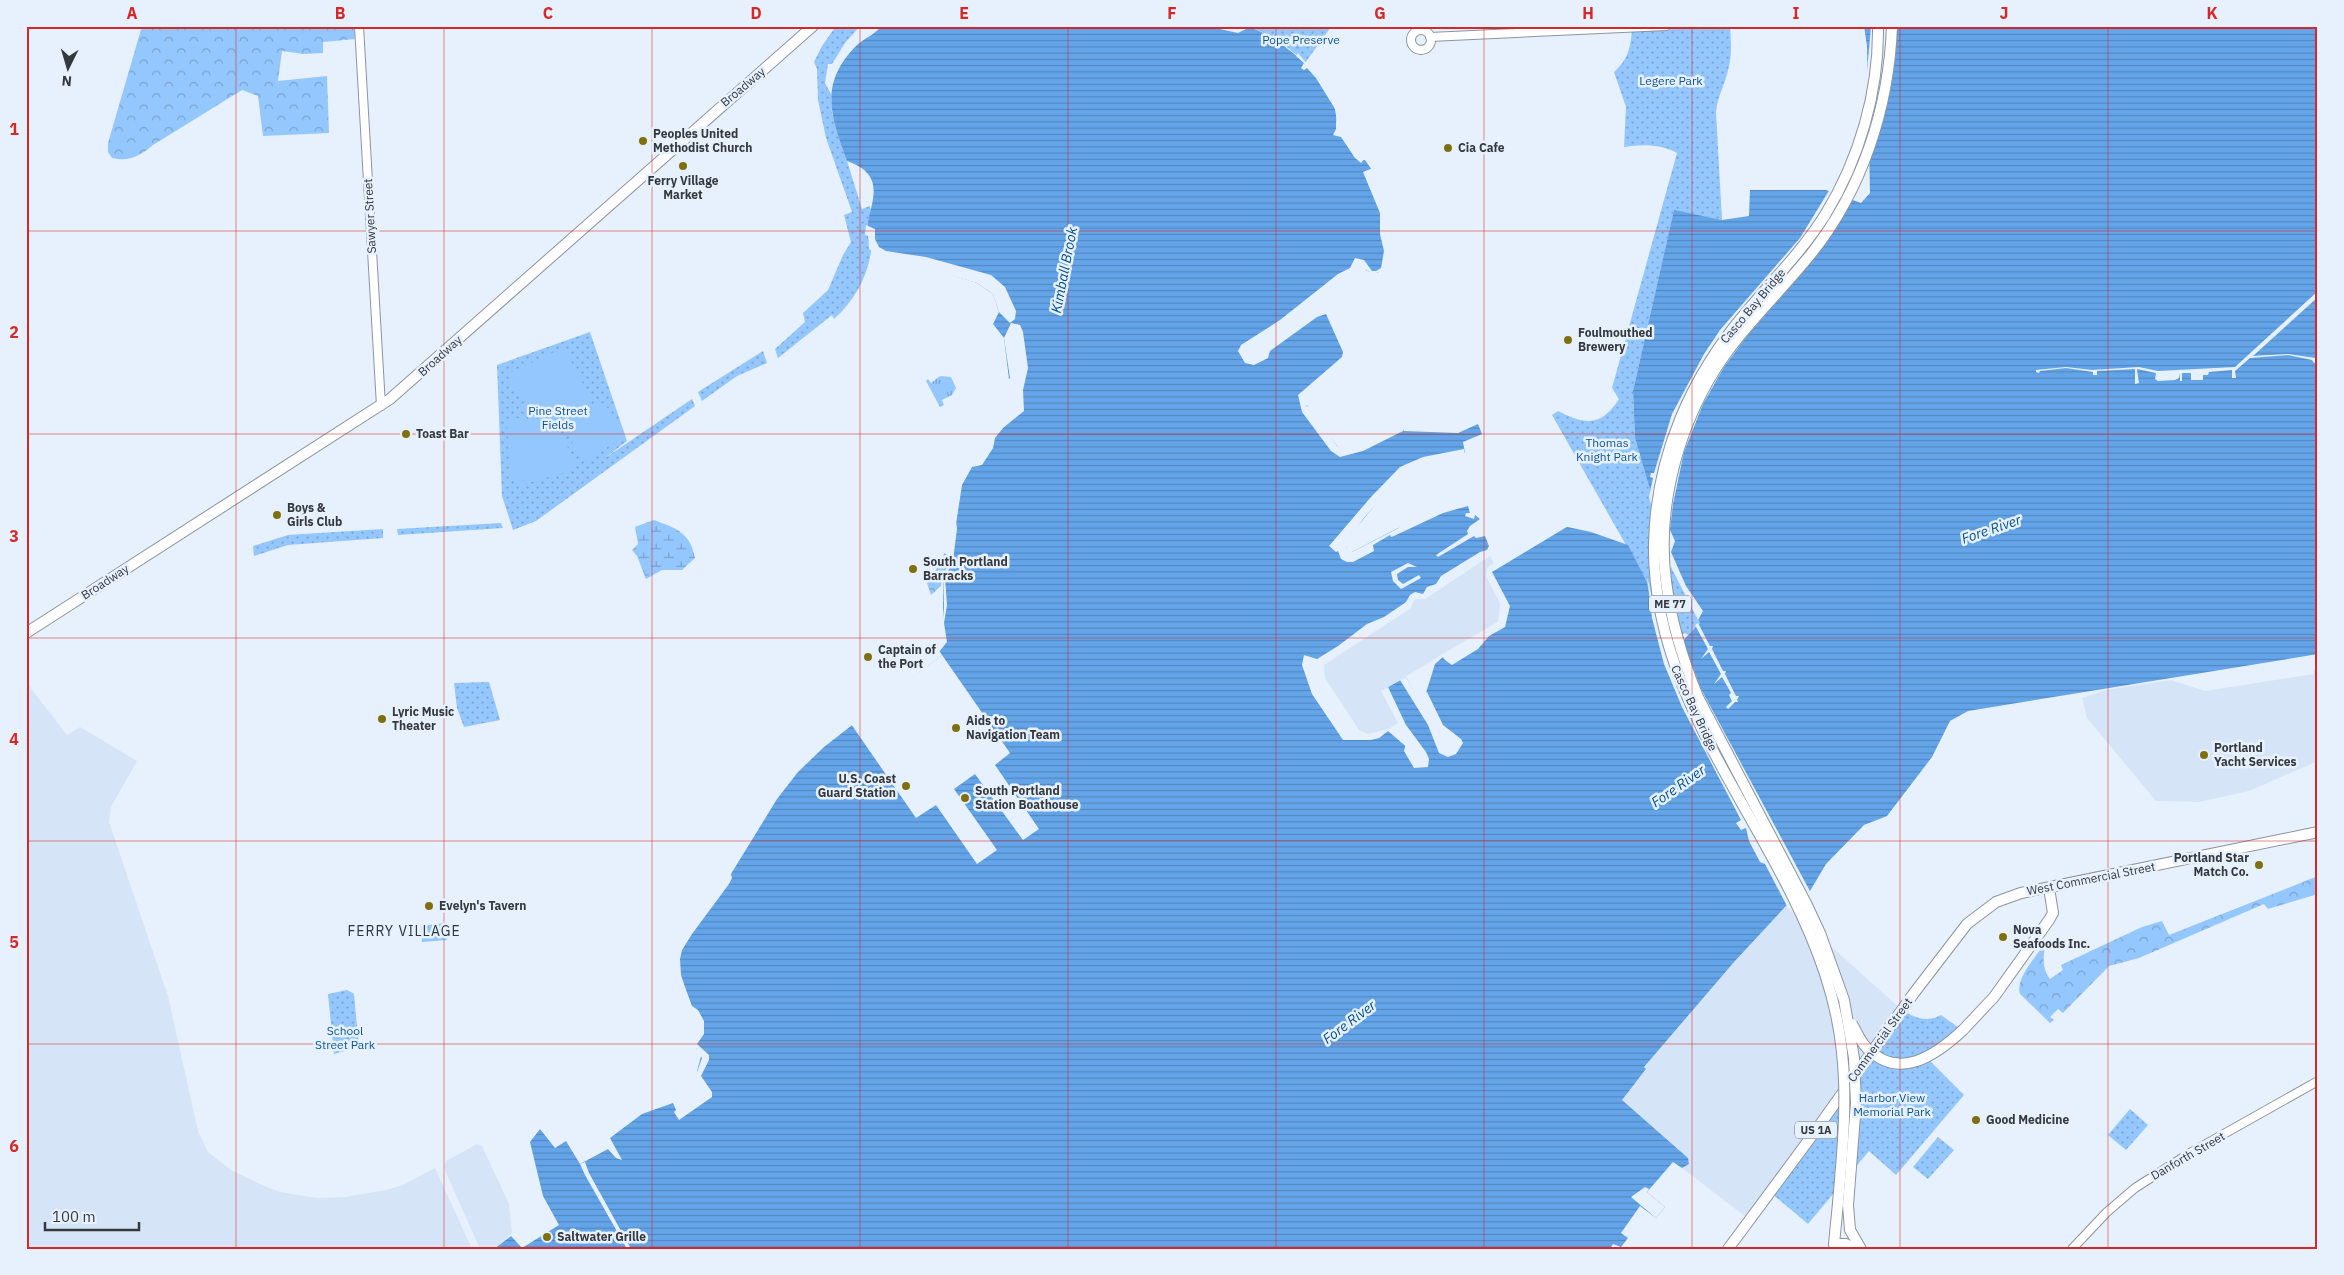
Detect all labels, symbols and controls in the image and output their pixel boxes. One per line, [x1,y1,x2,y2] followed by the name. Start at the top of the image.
[127,3,138,23] text: A
[335,3,346,23] text: B
[543,3,553,23] text: C
[750,3,762,23] text: D
[959,3,969,23] text: E
[1167,3,1177,23] text: F
[1374,3,1386,23] text: G
[1582,3,1594,23] text: H
[1793,3,1800,23] text: I
[2000,3,2008,23] text: J
[2206,3,2218,23] text: K
[1262,32,1340,47] park label: Pope Preserve
[42,42,92,92] north arrow
[717,64,768,110] street label: Broadway
[61,72,73,90] text: N
[1639,73,1703,88] park label: Legere Park
[9,119,19,139] text: 1
[653,126,752,155] place label: Peoples United Methodist Church
[637,135,649,147] marker: Peoples United Methodist Church
[1458,140,1505,155] place label: Cia Cafe
[1442,142,1454,154] marker: Cia Cafe
[677,160,689,172] marker: Ferry Village Market
[648,173,719,202] place label: Ferry Village Market
[360,178,379,254] street label: Sawyer Street
[1047,225,1081,315] water label: Kimball Brook
[1717,265,1789,346] street label: Casco Bay Bridge
[9,322,19,342] text: 2
[1578,325,1653,354] place label: Foulmouthed Brewery
[415,332,465,379] street label: Broadway
[1562,334,1574,346] marker: Foulmouthed Brewery
[528,403,588,432] park label: Pine Street Fields
[416,426,469,441] place label: Toast Bar
[400,428,412,440] marker: Toast Bar
[1576,435,1639,464] park label: Thomas Knight Park
[287,500,342,529] place label: Boys & Girls Club
[271,509,283,521] marker: Boys & Girls Club
[1959,510,2024,548] water label: Fore River
[9,526,19,546] text: 3
[923,554,1008,583] place label: South Portland Barracks
[78,561,131,602] street label: Broadway
[907,563,919,575] marker: South Portland Barracks
[1649,596,1691,612] road number: ME 77
[878,642,936,671] place label: Captain of the Port
[862,651,874,663] marker: Captain of the Port
[1668,662,1721,754] street label: Casco Bay Bridge
[392,704,454,733] place label: Lyric Music Theater
[376,713,388,725] marker: Lyric Music Theater
[966,713,1060,742] place label: Aids to Navigation Team
[950,722,962,734] marker: Aids to Navigation Team
[9,729,19,749] text: 4
[2214,740,2297,769] place label: Portland Yacht Services
[2198,749,2210,761] marker: Portland Yacht Services
[1648,760,1709,811] water label: Fore River
[818,771,896,800] place label: U.S. Coast Guard Station
[900,780,912,792] marker: U.S. Coast Guard Station
[975,783,1079,812] place label: South Portland Station Boathouse
[959,792,971,804] marker: South Portland Station Boathouse
[2174,850,2249,879] place label: Portland Star Match Co.
[2025,859,2156,898] street label: West Commercial Street
[2253,859,2265,871] marker: Portland Star Match Co.
[439,898,526,913] place label: Evelyn's Tavern
[423,900,435,912] marker: Evelyn's Tavern
[347,922,461,940] district label: FERRY VILLAGE
[2013,922,2090,951] place label: Nova Seafoods Inc.
[1997,931,2009,943] marker: Nova Seafoods Inc.
[9,932,19,952] text: 5
[1844,995,1915,1085] street label: Commercial Street
[1319,996,1380,1048] water label: Fore River
[315,1023,376,1052] park label: School Street Park
[1853,1090,1932,1119] park label: Harbor View Memorial Park
[1986,1112,2069,1127] place label: Good Medicine
[1970,1114,1982,1126] marker: Good Medicine
[1795,1122,1837,1138] road number: US 1A
[2148,1128,2227,1183] street label: Danforth Street
[9,1136,19,1156] text: 6
[45,1200,139,1232] scale bar
[52,1207,96,1226] text: 100 m
[557,1229,646,1244] place label: Saltwater Grille
[541,1231,553,1243] marker: Saltwater Grille

